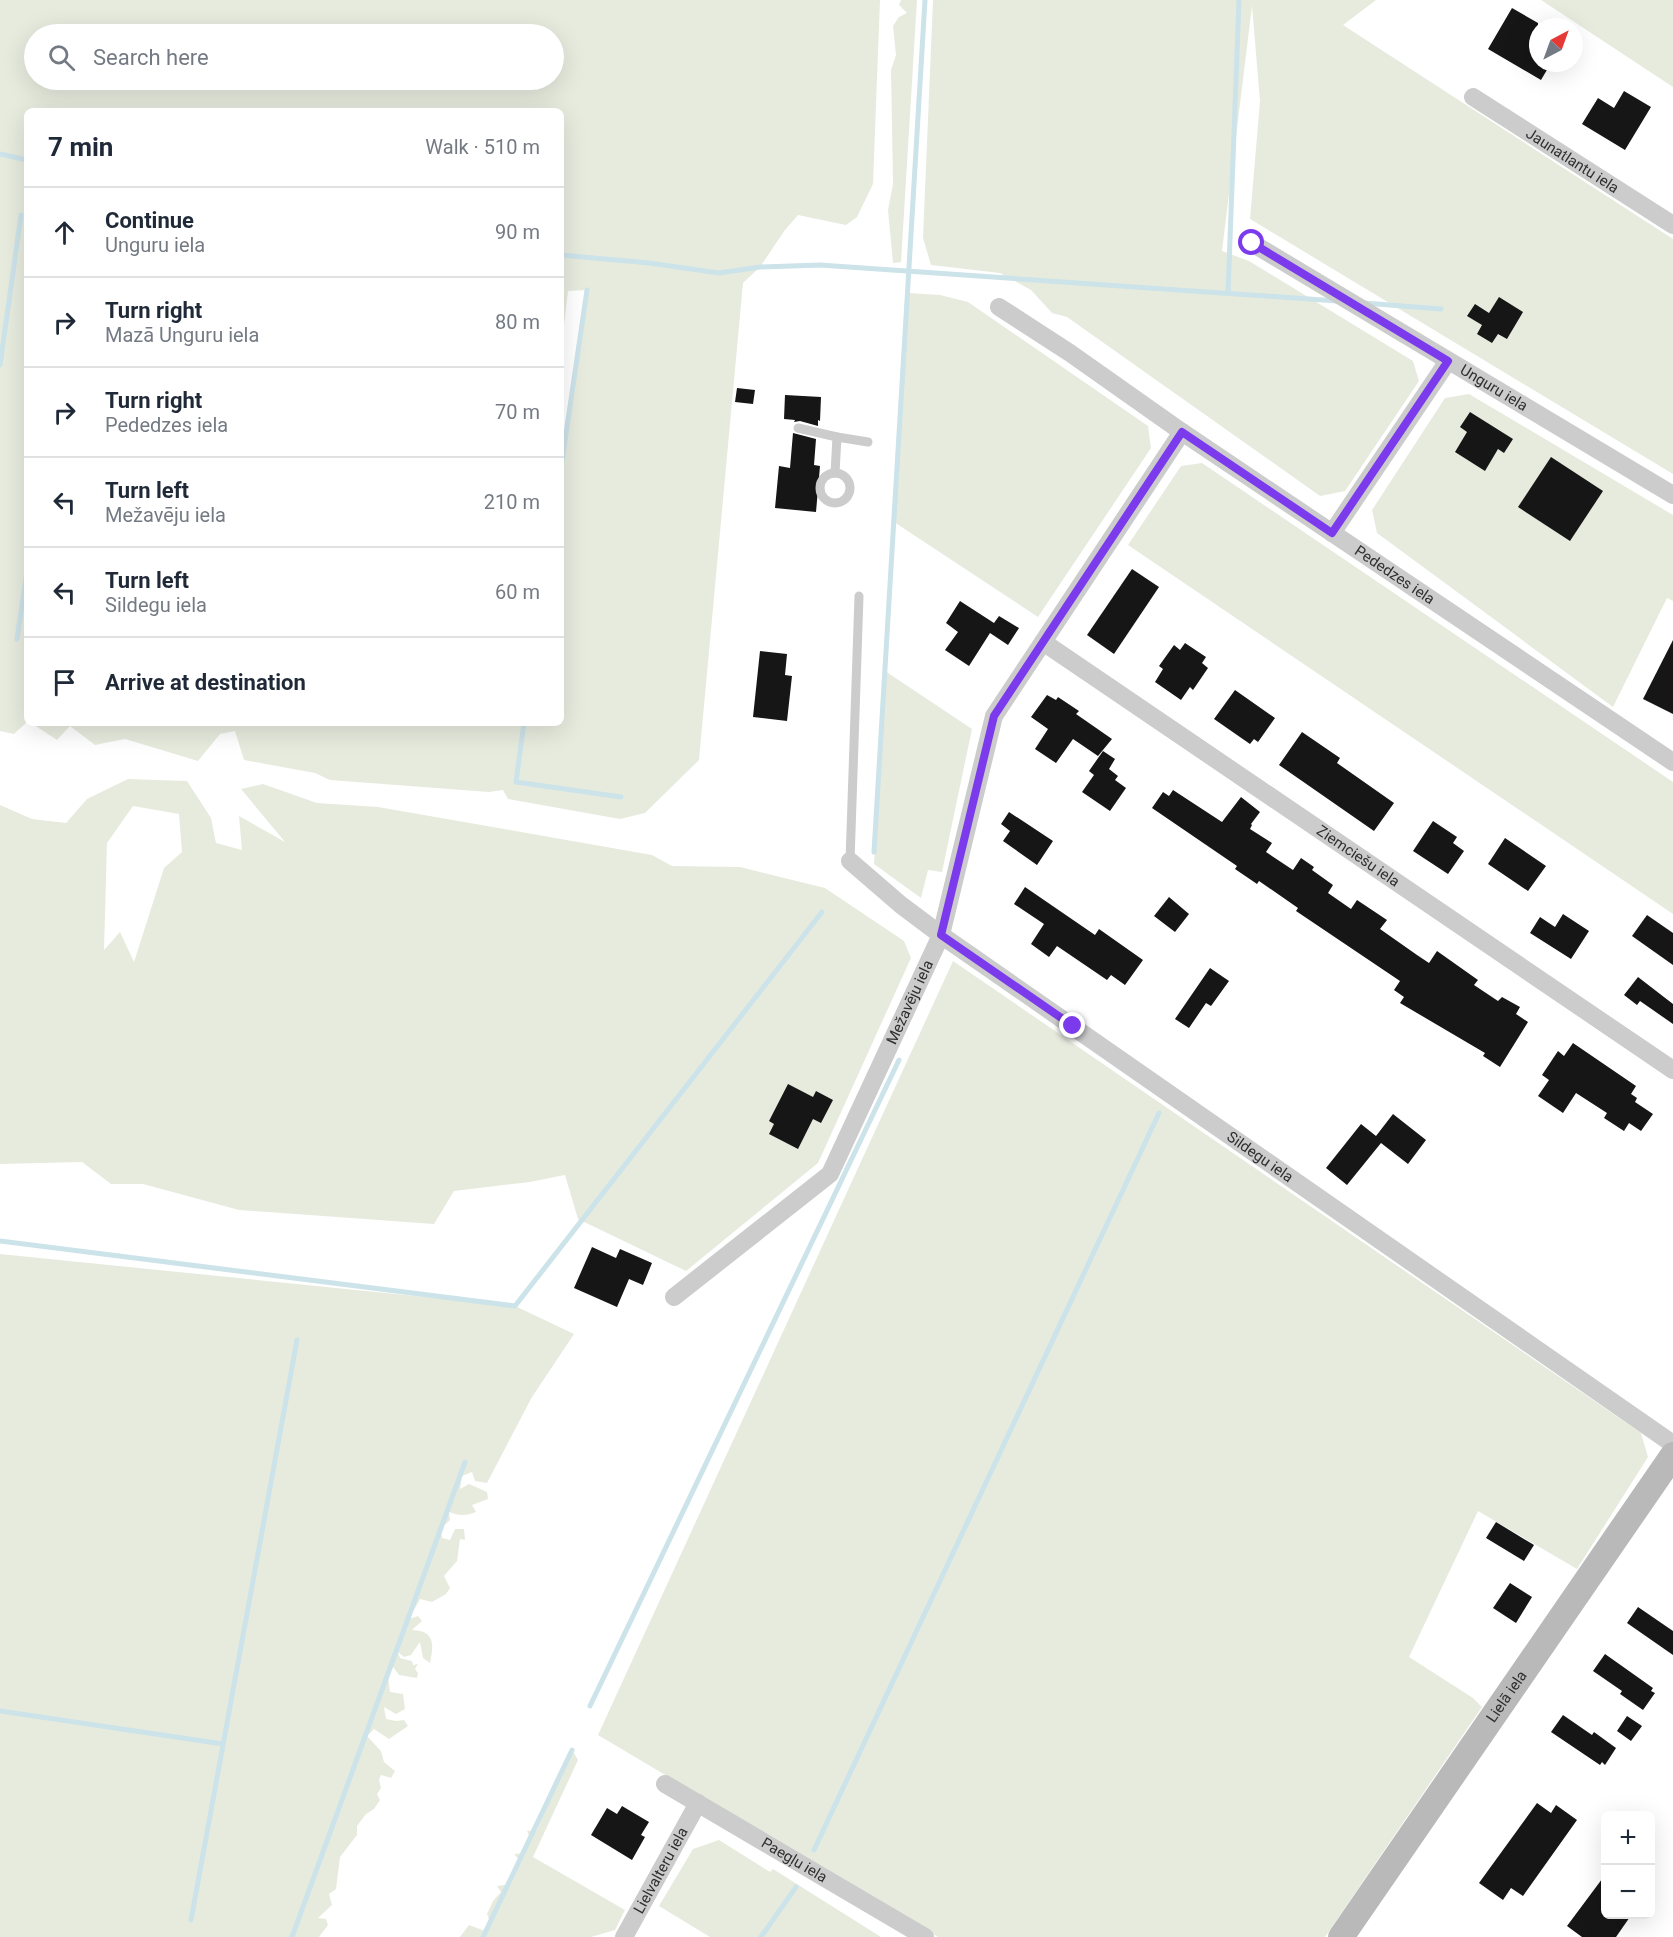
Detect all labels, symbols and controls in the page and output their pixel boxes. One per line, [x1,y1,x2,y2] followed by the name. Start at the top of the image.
[1529,18,1583,72] north arrow
[24,24,564,90] search box
[45,41,78,74] icon: search
[93,45,209,70] text: Search here
[1523,124,1622,197] street label: Jaunatlantu iela
[48,132,113,162] text: 7 min
[425,135,540,159] text: Walk · 510 m
[105,208,194,233] text: Continue
[48,216,81,249] icon: ahead
[495,220,540,244] text: 90 m
[1238,229,1264,255] route start
[105,233,205,257] text: Unguru iela
[105,298,202,323] text: Turn right
[48,306,81,339] icon: right
[495,310,540,334] text: 80 m
[105,323,259,347] text: Mazā Unguru iela
[1457,361,1531,415] street label: Unguru iela
[105,388,202,413] text: Turn right
[48,396,81,429] icon: right
[495,400,540,424] text: 70 m
[105,413,228,437] text: Pededzes iela
[105,478,189,503] text: Turn left
[48,486,81,519] icon: left
[484,490,540,514] text: 210 m
[105,503,226,527] text: Mežavēju iela
[1351,542,1438,608] street label: Pededzes iela
[105,568,189,593] text: Turn left
[48,576,81,609] icon: left
[495,580,540,604] text: 60 m
[105,593,207,617] text: Sildegu iela
[48,666,81,699] icon: arrive
[105,670,306,695] text: Arrive at destination
[1313,822,1403,891] street label: Ziemciešu iela
[882,957,937,1047] street label: Mežavēju iela
[1059,1012,1085,1038] route end
[1224,1128,1297,1186] street label: Sildegu iela
[1483,1667,1531,1726] street label: Lielā iela
[1601,1811,1655,1919] map controls
[1601,1811,1655,1865] button: +
[630,1824,692,1917] street label: Lielvalteru iela
[758,1834,830,1886] street label: Paegļu iela
[1601,1865,1655,1919] button: −

